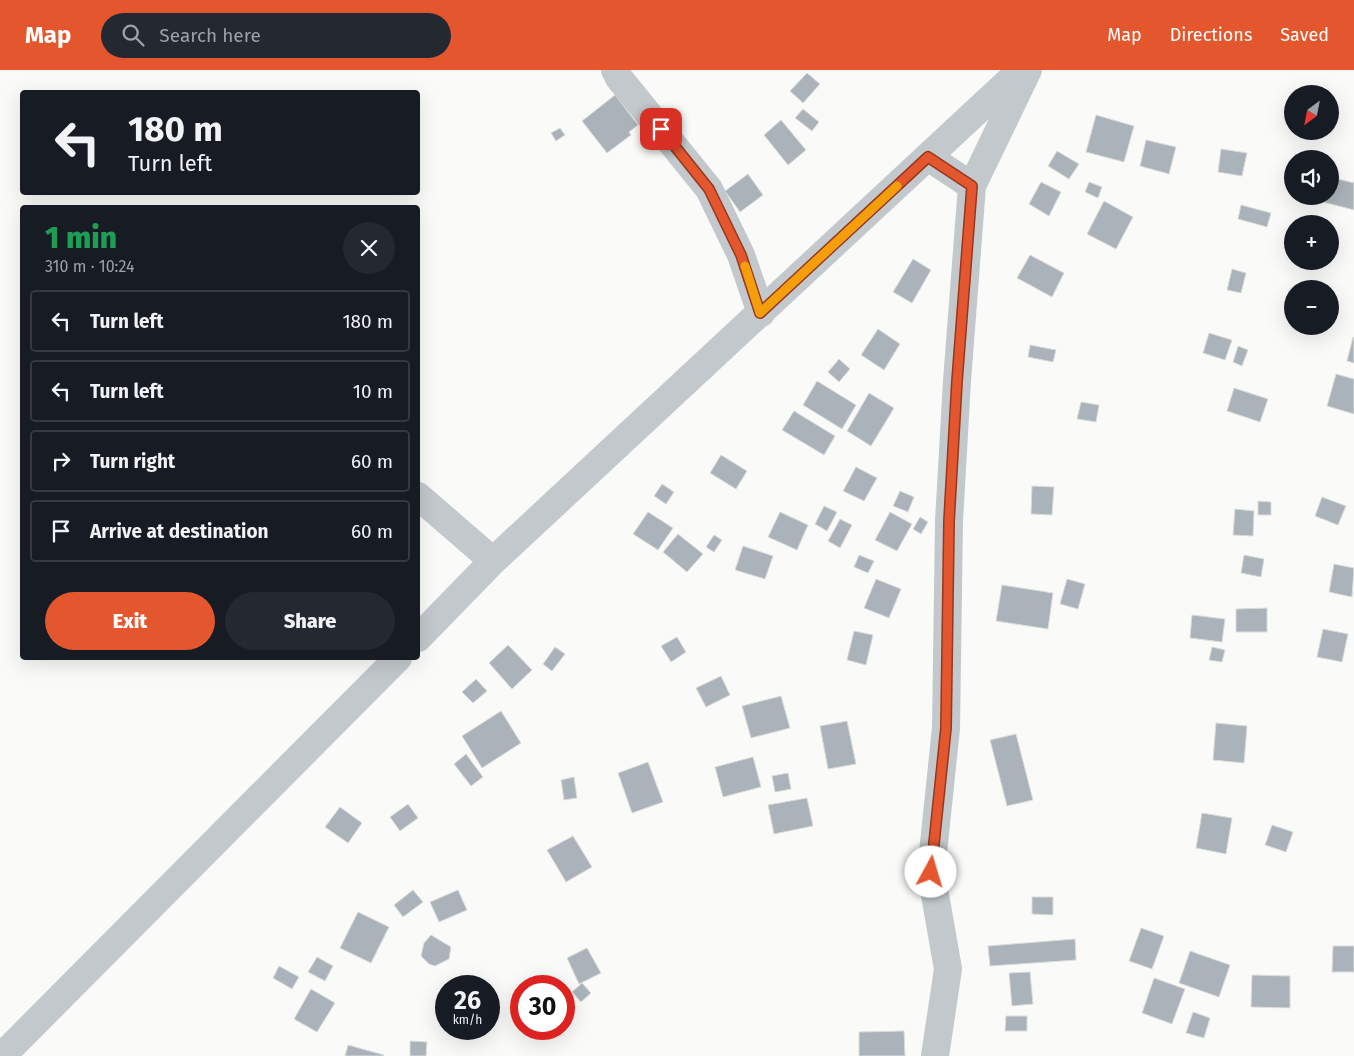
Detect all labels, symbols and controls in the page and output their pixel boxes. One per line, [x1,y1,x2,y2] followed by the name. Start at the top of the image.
[101,13,451,58] search box
[25,21,71,49] text: Map
[119,21,147,49] icon: search
[159,24,261,47] text: Search here
[1107,24,1142,46] text: Map
[1170,24,1252,46] text: Directions
[1280,24,1329,46] text: Saved
[1284,85,1339,140] north arrow
[1284,85,1339,335] map controls
[128,108,223,150] text: 180 m
[640,108,682,150] pin
[45,110,110,175] icon: left
[647,115,675,143] icon: arrive
[128,150,212,177] text: Turn left
[1284,150,1339,205] button: sound
[1284,215,1339,270] button: +
[45,220,117,256] text: 1 min
[343,222,395,274] button: close
[45,257,134,276] text: 310 m · 10:24
[1284,280,1339,335] button: −
[47,307,75,335] icon: left
[90,310,164,333] text: Turn left
[342,310,393,333] text: 180 m
[47,377,75,405] icon: left
[90,380,164,403] text: Turn left
[353,380,393,403] text: 10 m
[47,447,75,475] icon: right
[90,450,175,473] text: Turn right
[351,450,393,473] text: 60 m
[47,517,75,545] icon: arrive
[90,520,269,543] text: Arrive at destination
[351,520,393,543] text: 60 m
[45,592,215,650] button: Exit
[225,592,395,650] button: Share
[904,845,956,897] position arrow
[510,975,575,1040] speed limit sign: 30
[454,986,481,1016] text: 26
[453,1013,482,1027] text: km/h

